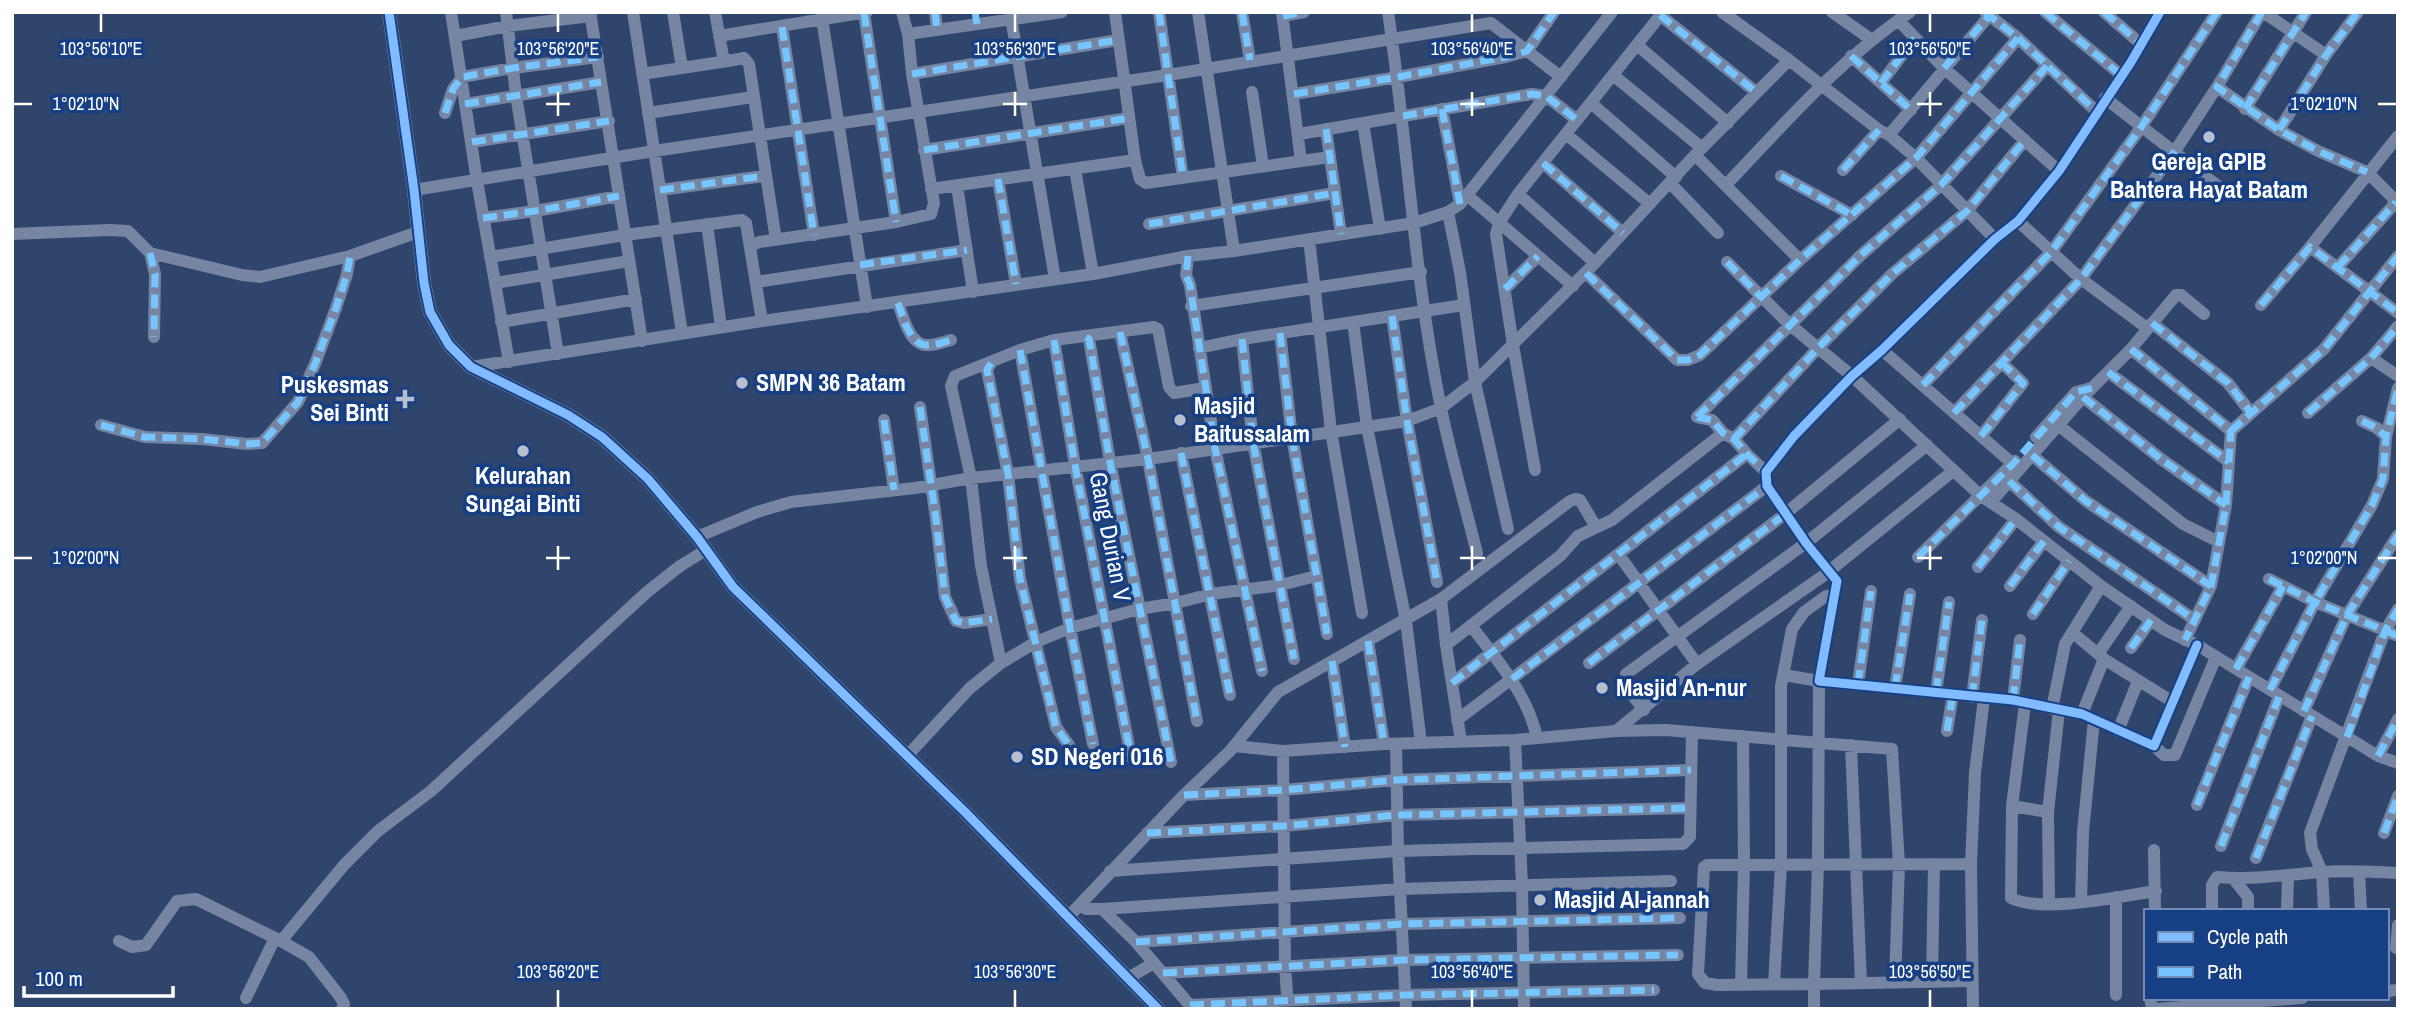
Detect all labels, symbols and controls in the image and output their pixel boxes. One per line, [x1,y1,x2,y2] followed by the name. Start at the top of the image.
[60,36,142,61] text: 103°56'10"E
[517,36,599,61] text: 103°56'20"E
[974,36,1056,61] text: 103°56'30"E
[1431,36,1513,61] text: 103°56'40"E
[1889,36,1971,61] text: 103°56'50"E
[53,91,119,116] text: 1°02'10"N
[2291,91,2357,116] text: 1°02'10"N
[2201,129,2217,145] marker: Gereja GPIB Bahtera Hayat Batam
[2110,145,2308,205] place label: Gereja GPIB Bahtera Hayat Batam
[756,366,906,398] place label: SMPN 36 Batam
[281,368,389,428] place label: Puskesmas Sei Binti
[734,375,750,391] marker: SMPN 36 Batam
[395,389,415,409] marker: Puskesmas Sei Binti
[1194,389,1310,449] place label: Masjid Baitussalam
[1172,412,1188,428] marker: Masjid Baitussalam
[515,443,531,459] marker: Kelurahan Sungai Binti
[466,459,580,519] place label: Kelurahan Sungai Binti
[1083,469,1139,604] street label: Gang Durian V
[53,545,119,570] text: 1°02'00"N
[2291,545,2357,570] text: 1°02'00"N
[1616,671,1747,703] place label: Masjid An-nur
[1594,680,1610,696] marker: Masjid An-nur
[1031,740,1163,772] place label: SD Negeri 016
[1009,749,1025,765] marker: SD Negeri 016
[1554,883,1710,915] place label: Masjid Al-jannah
[1532,892,1548,908] marker: Masjid Al-jannah
[2144,909,2389,1000] legend
[2207,922,2288,951] text: Cycle path
[24,954,173,998] scale bar
[2207,957,2242,986] text: Path
[517,959,599,984] text: 103°56'20"E
[974,959,1056,984] text: 103°56'30"E
[1431,959,1513,984] text: 103°56'40"E
[1889,959,1971,984] text: 103°56'50"E
[35,964,83,993] text: 100 m

